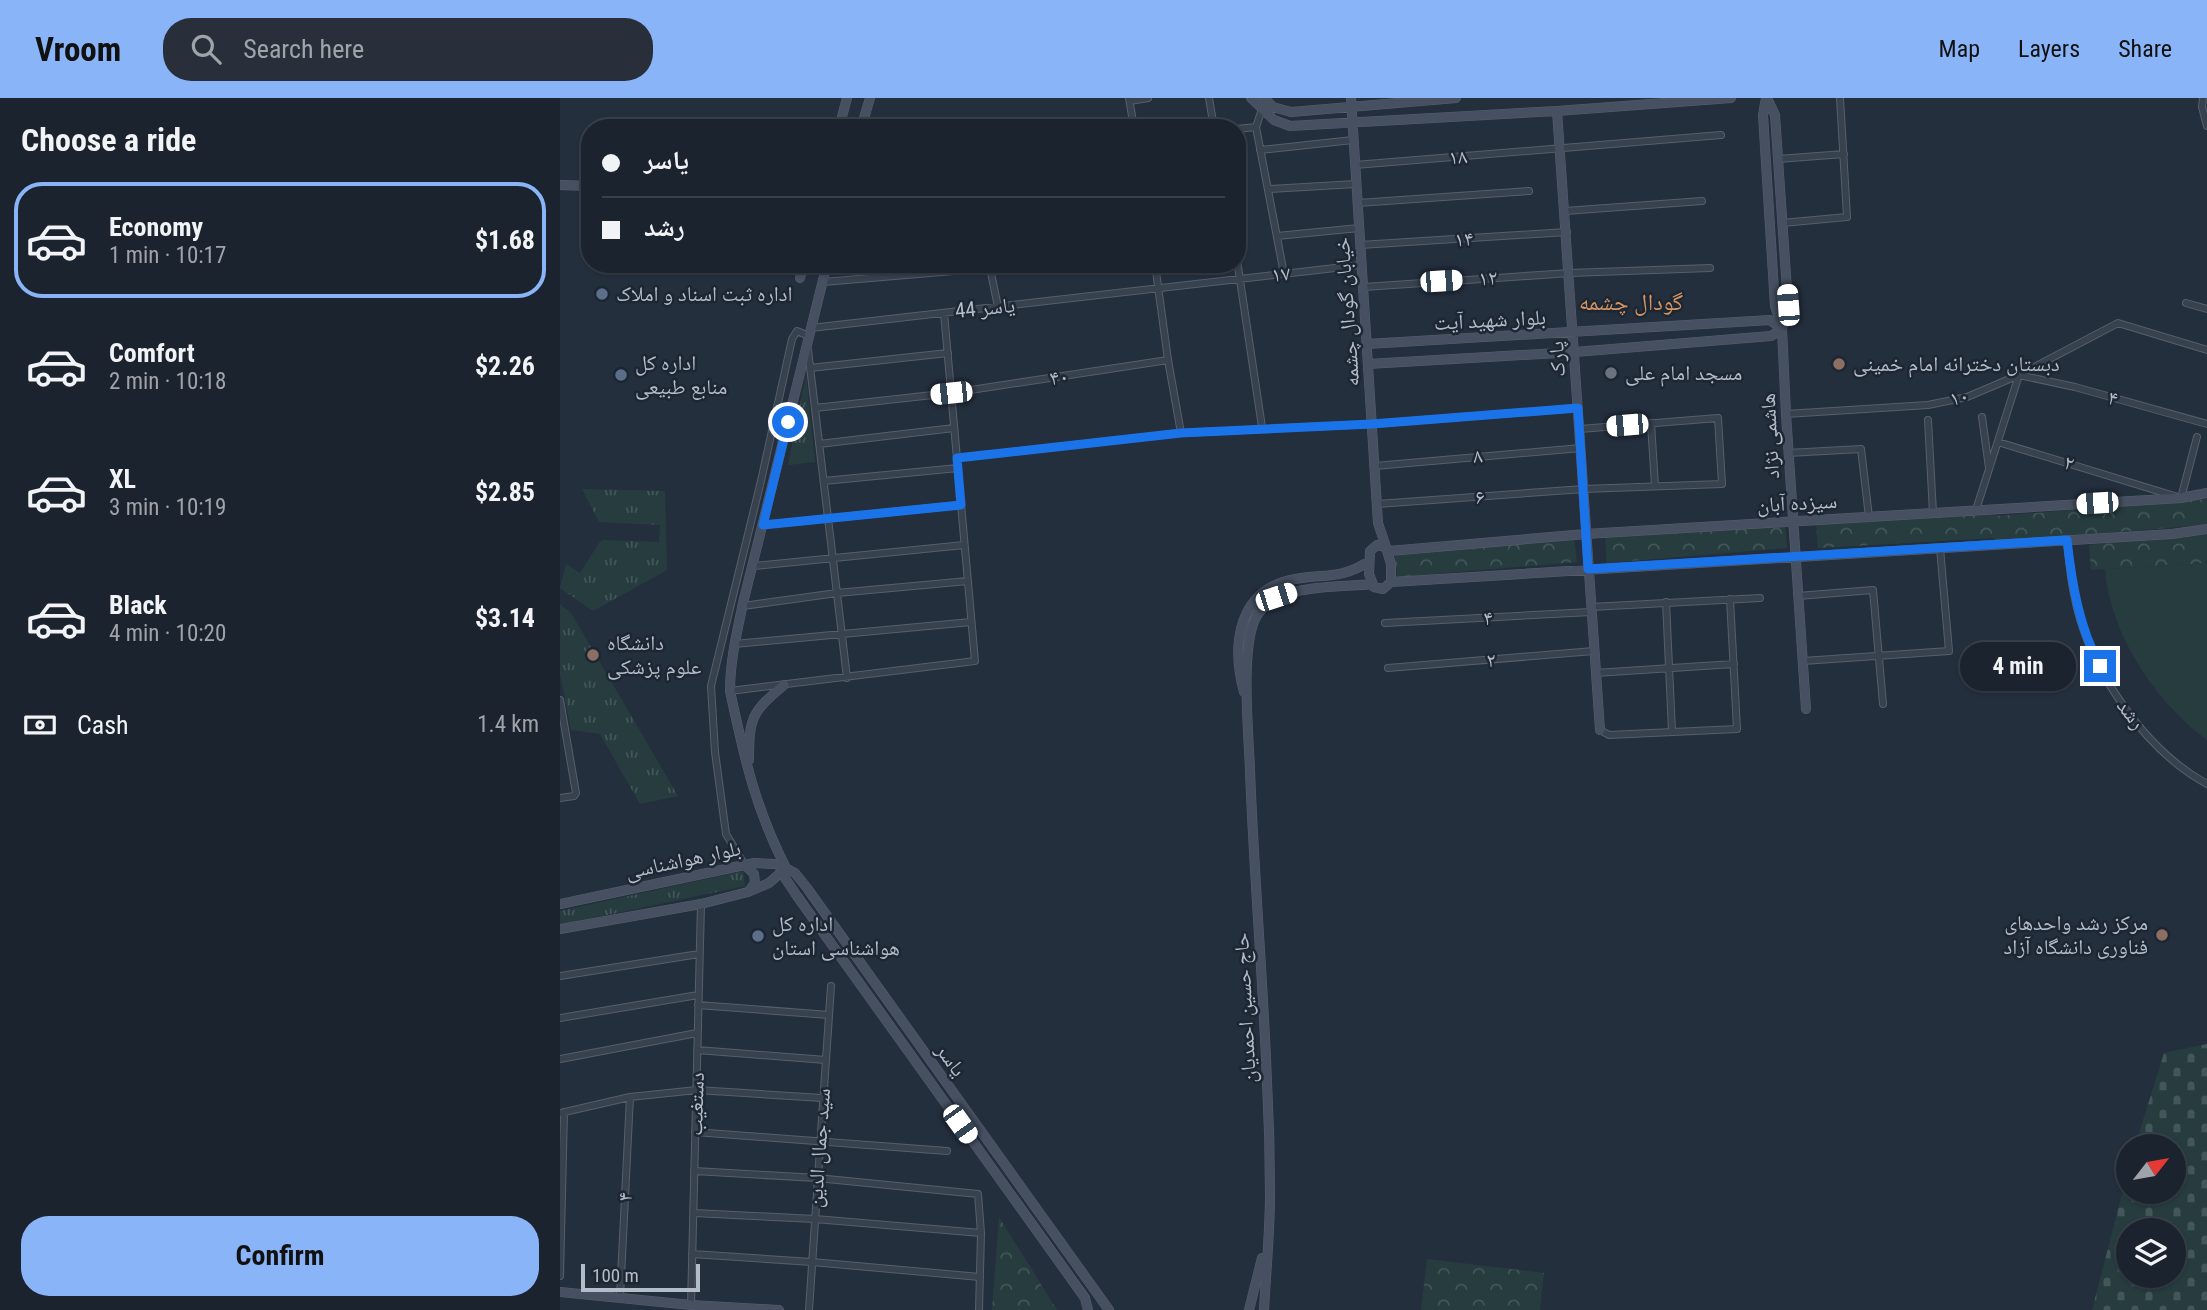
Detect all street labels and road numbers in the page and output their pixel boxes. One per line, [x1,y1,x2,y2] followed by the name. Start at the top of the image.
[1448,144,1468,170] street label: ۱۸
[1454,226,1474,252] street label: ۱۴
[1330,237,1364,387] street label: خیابان گودال چشمه
[1270,261,1292,287] street label: ۱۷
[1478,265,1498,291] street label: ۱۲
[954,293,1016,323] street label: یاسر 44
[1433,305,1547,335] street label: بلوار شهید آیت
[1544,340,1570,378] street label: پارک
[1048,364,1070,390] street label: ۴۰
[1947,383,1971,411] street label: ۱۰
[2105,385,2121,411] street label: ۴
[1756,393,1785,479] street label: هاشمی نژاد
[1472,444,1484,468] street label: ۸
[2061,450,2077,476] street label: ۲
[1474,485,1486,509] street label: ۶
[1756,489,1838,517] street label: سیزده آبان
[1483,606,1493,630] street label: ۴
[1485,648,1497,672] street label: ۲
[2112,694,2150,734] street label: رشد
[623,836,743,885] street label: بلوار هواشناسی
[1229,932,1262,1084] street label: حاج حسین احمدیان
[930,1038,971,1081] street label: یاسر
[683,1072,709,1136] street label: دستغیب
[803,1087,836,1209] street label: سید جمال الدین
[613,1192,637,1202] street label: ۴

